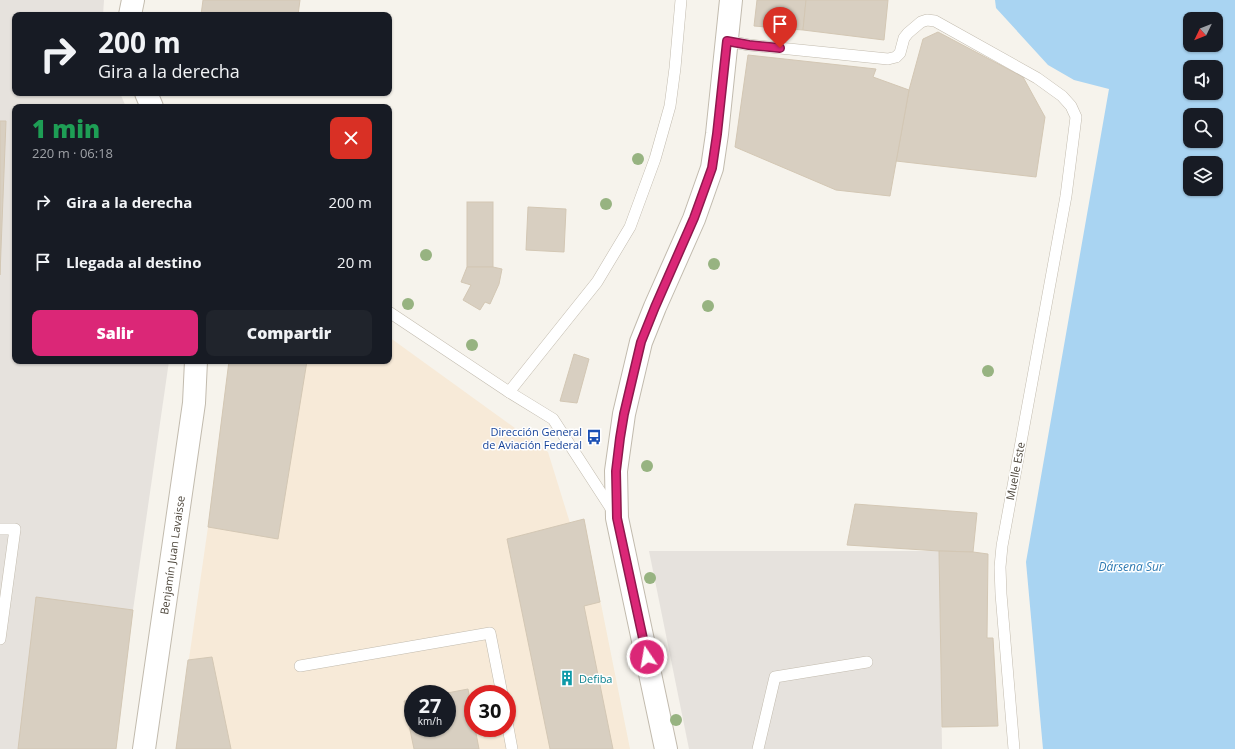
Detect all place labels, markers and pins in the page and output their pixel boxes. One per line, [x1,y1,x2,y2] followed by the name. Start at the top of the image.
[763,7.0,797,48] pin
[482,424,582,452] place label: Dirección General de Aviación Federal
[585,428,603,446] bus stop icon: Dirección General de Aviación Federal
[558,669,576,687] building icon: Defiba
[579,671,612,686] place label: Defiba

